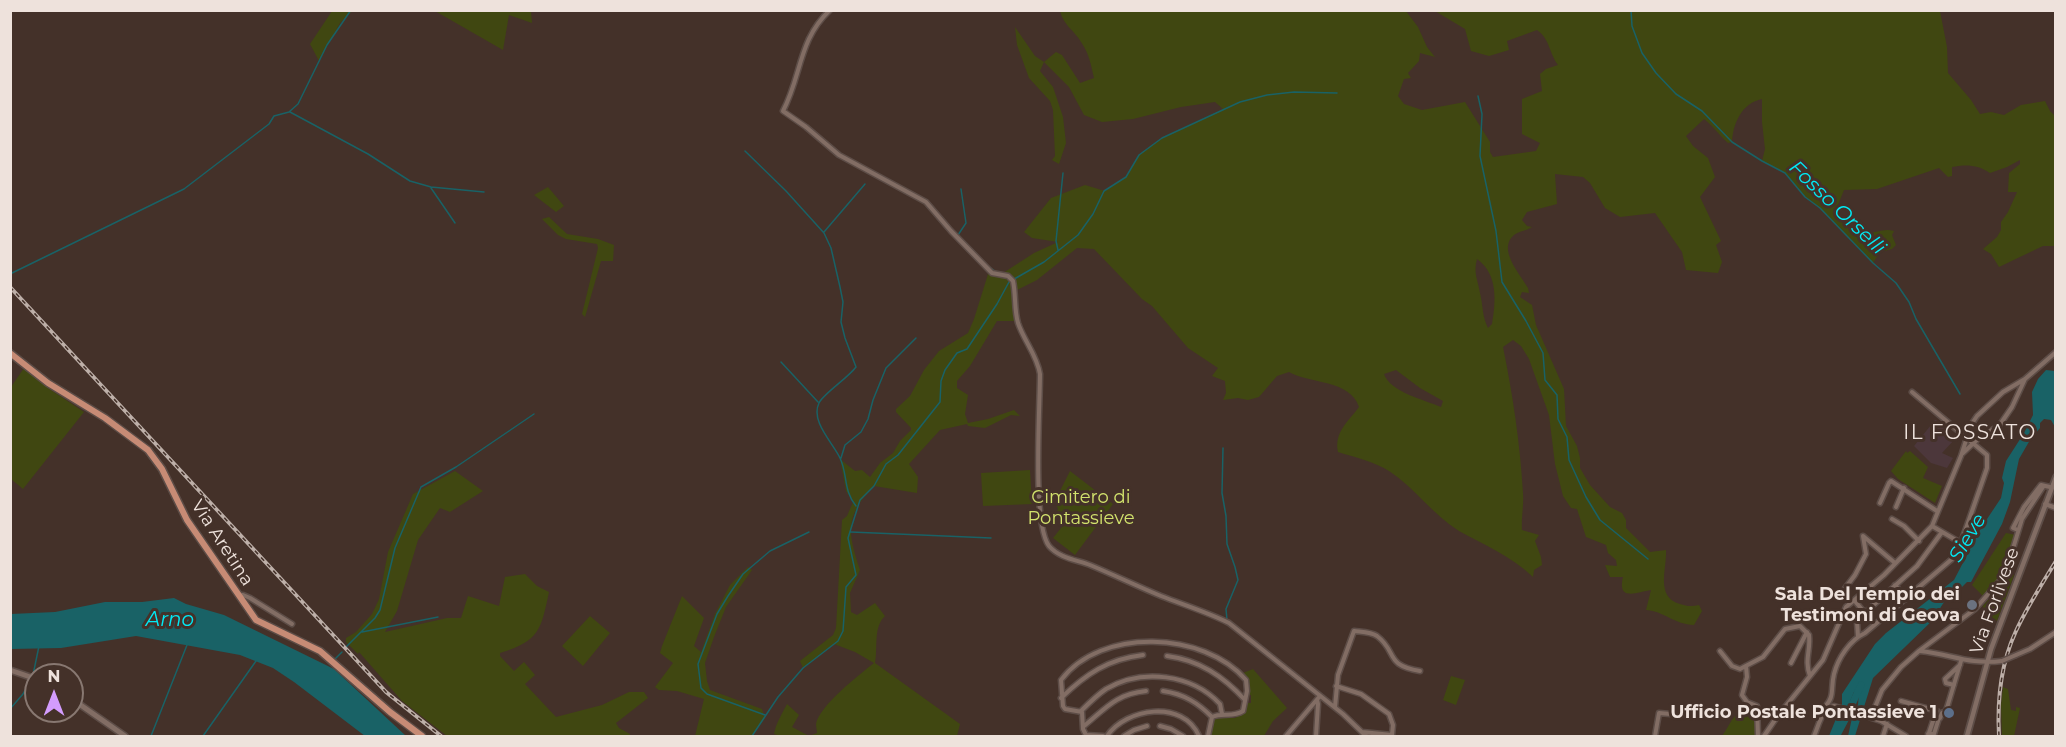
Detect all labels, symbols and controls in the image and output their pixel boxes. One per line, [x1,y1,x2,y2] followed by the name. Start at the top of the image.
[1784,156,1890,260] water label: Fosso Orselli
[1903,421,2037,445] district label: IL FOSSATO
[1027,487,1135,530] park label: Cimitero di Pontassieve
[186,496,258,590] street label: Via Aretina
[1944,509,1992,567] water label: Sieve
[1966,545,2024,657] street label: Via Forlivese
[1775,584,1960,626] place label: Sala Del Tempio dei Testimoni di Geova
[1965,598,1979,612] marker: Sala Del Tempio dei Testimoni di Geova
[146,608,194,632] water label: Arno
[24,663,84,723] north arrow
[48,667,60,686] text: N
[1670,702,1937,724] place label: Ufficio Postale Pontassieve 1
[1942,706,1956,720] marker: Ufficio Postale Pontassieve 1

